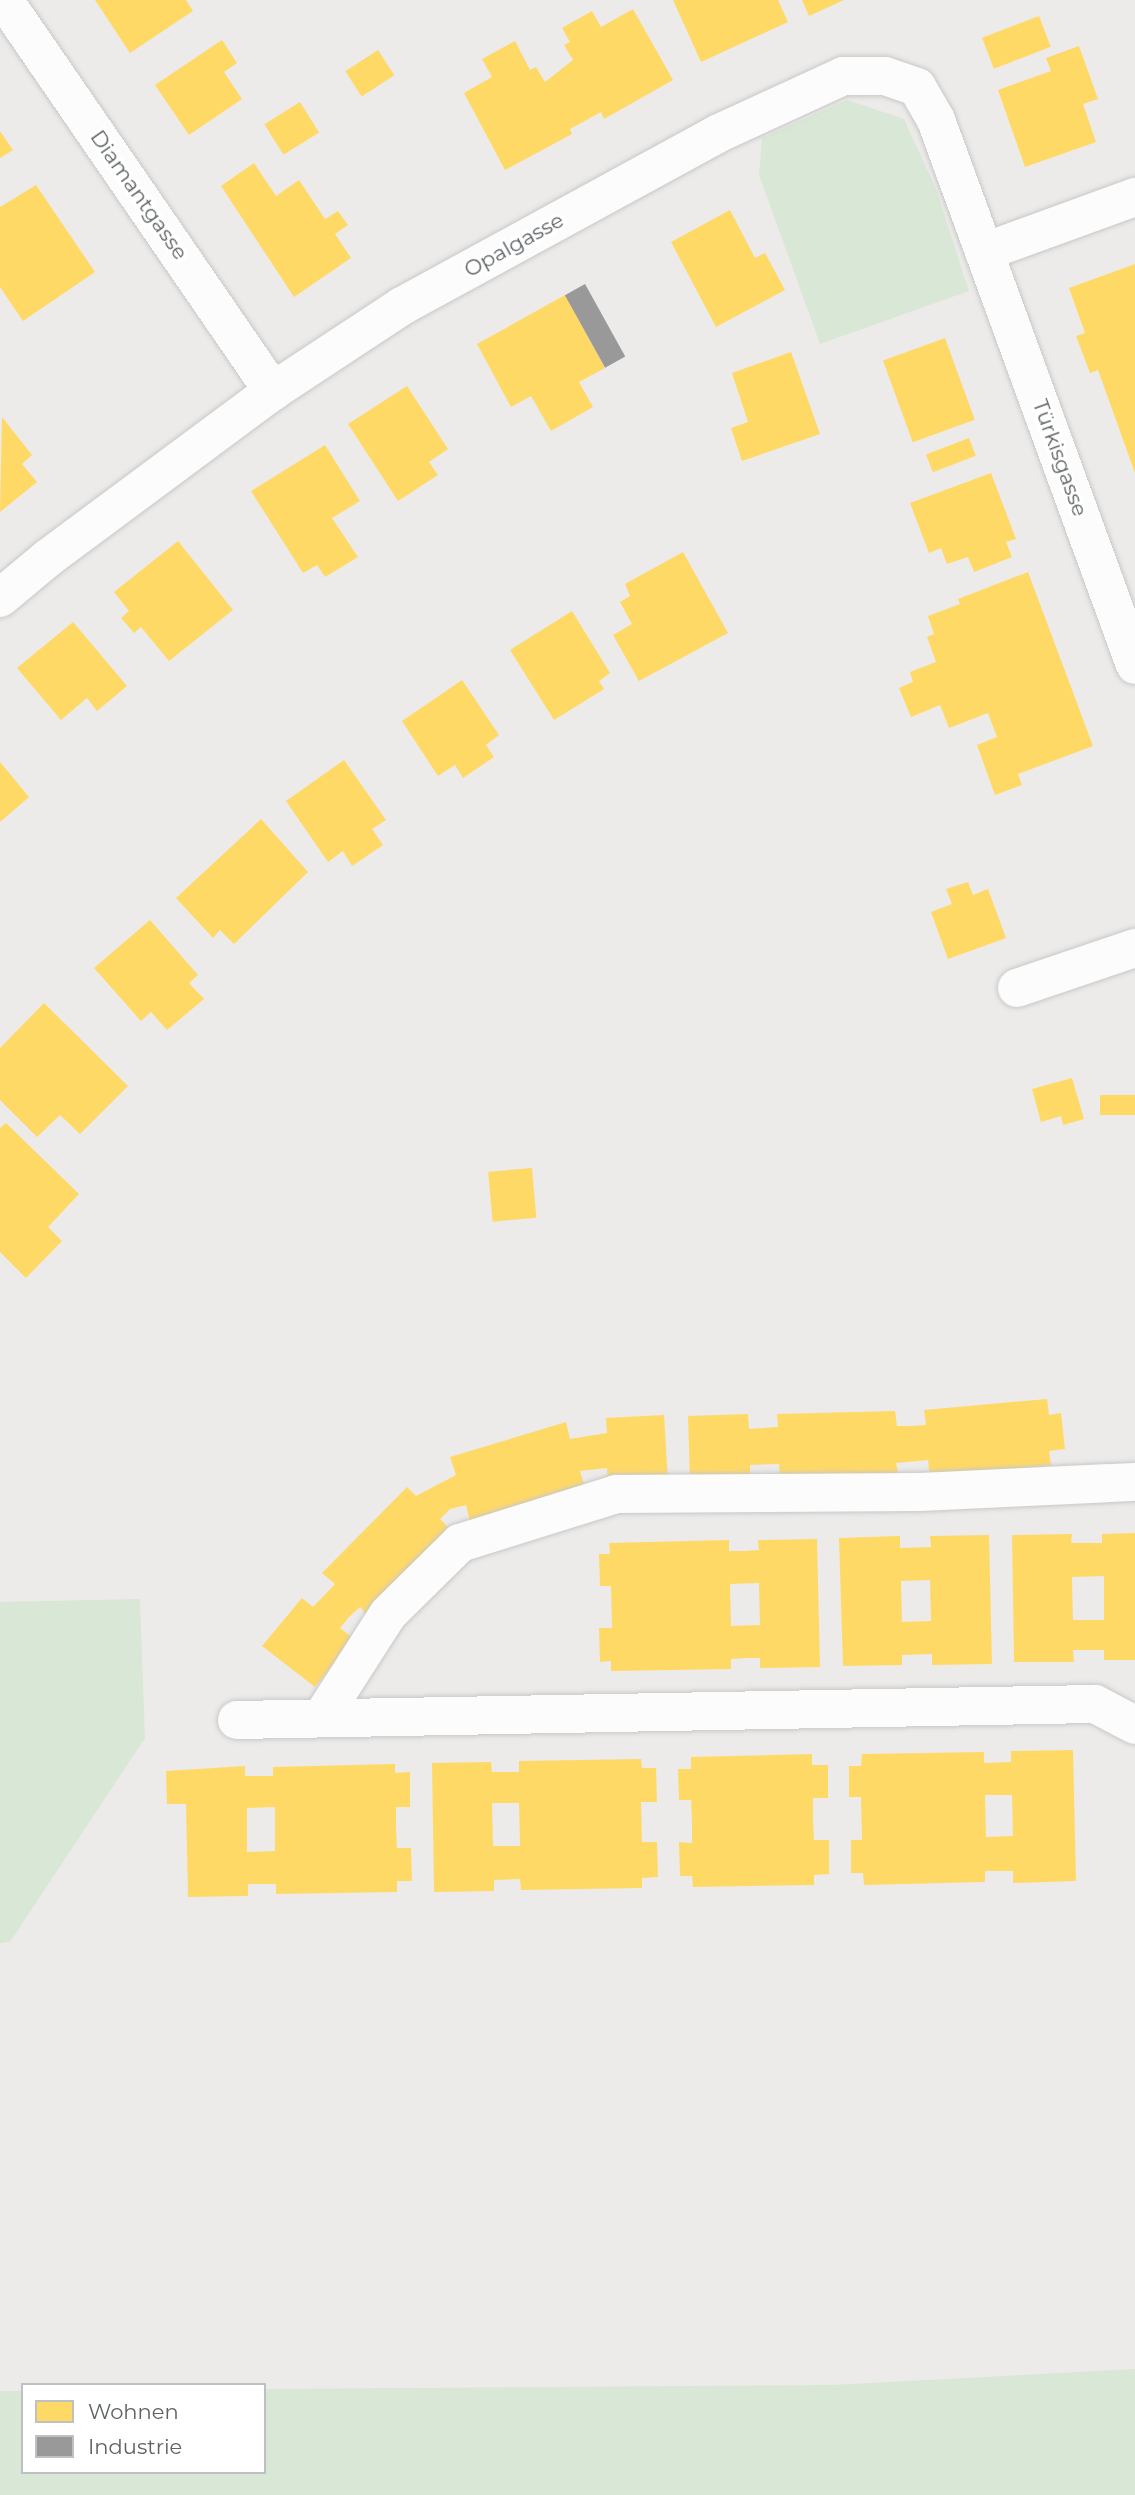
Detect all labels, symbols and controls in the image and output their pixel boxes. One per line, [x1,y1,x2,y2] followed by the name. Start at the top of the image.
[85,125,193,265] street label: Diamantgasse
[460,207,568,283] street label: Opalgasse
[1027,396,1093,520] street label: Türkisgasse
[21,2383,266,2474] legend
[88,2399,179,2424] text: Wohnen
[88,2434,182,2459] text: Industrie

